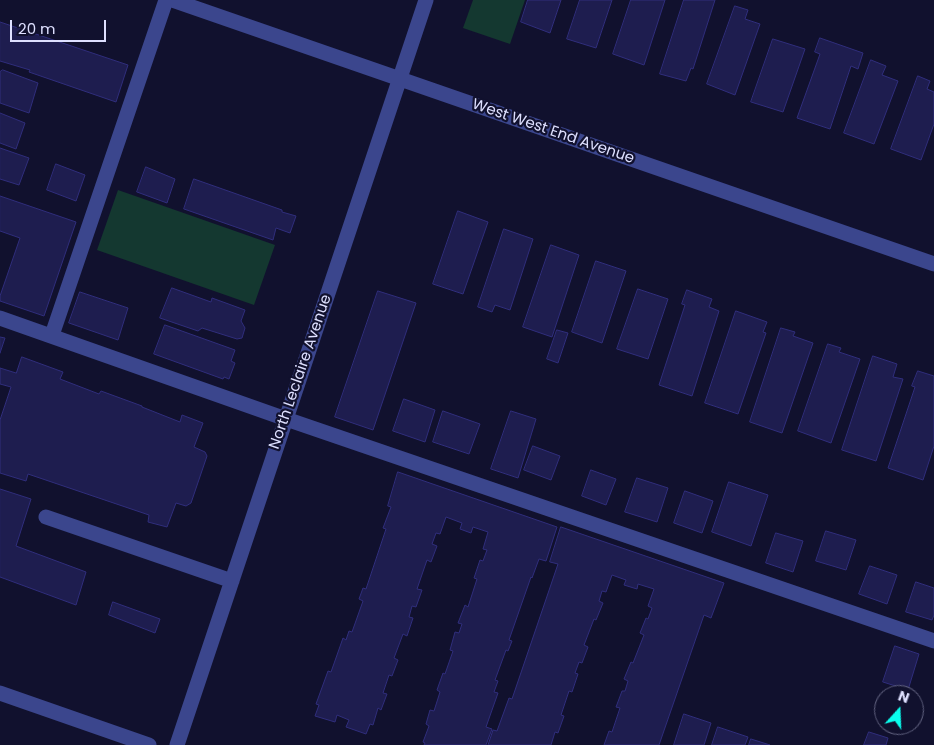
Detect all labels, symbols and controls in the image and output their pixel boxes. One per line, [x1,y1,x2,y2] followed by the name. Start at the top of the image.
[12,10,109,42] scale bar
[18,18,56,39] text: 20 m
[470,96,636,168] street label: West West End Avenue
[266,292,336,452] street label: North Leclaire Avenue
[874,685,924,735] north arrow
[895,686,912,708] text: N

